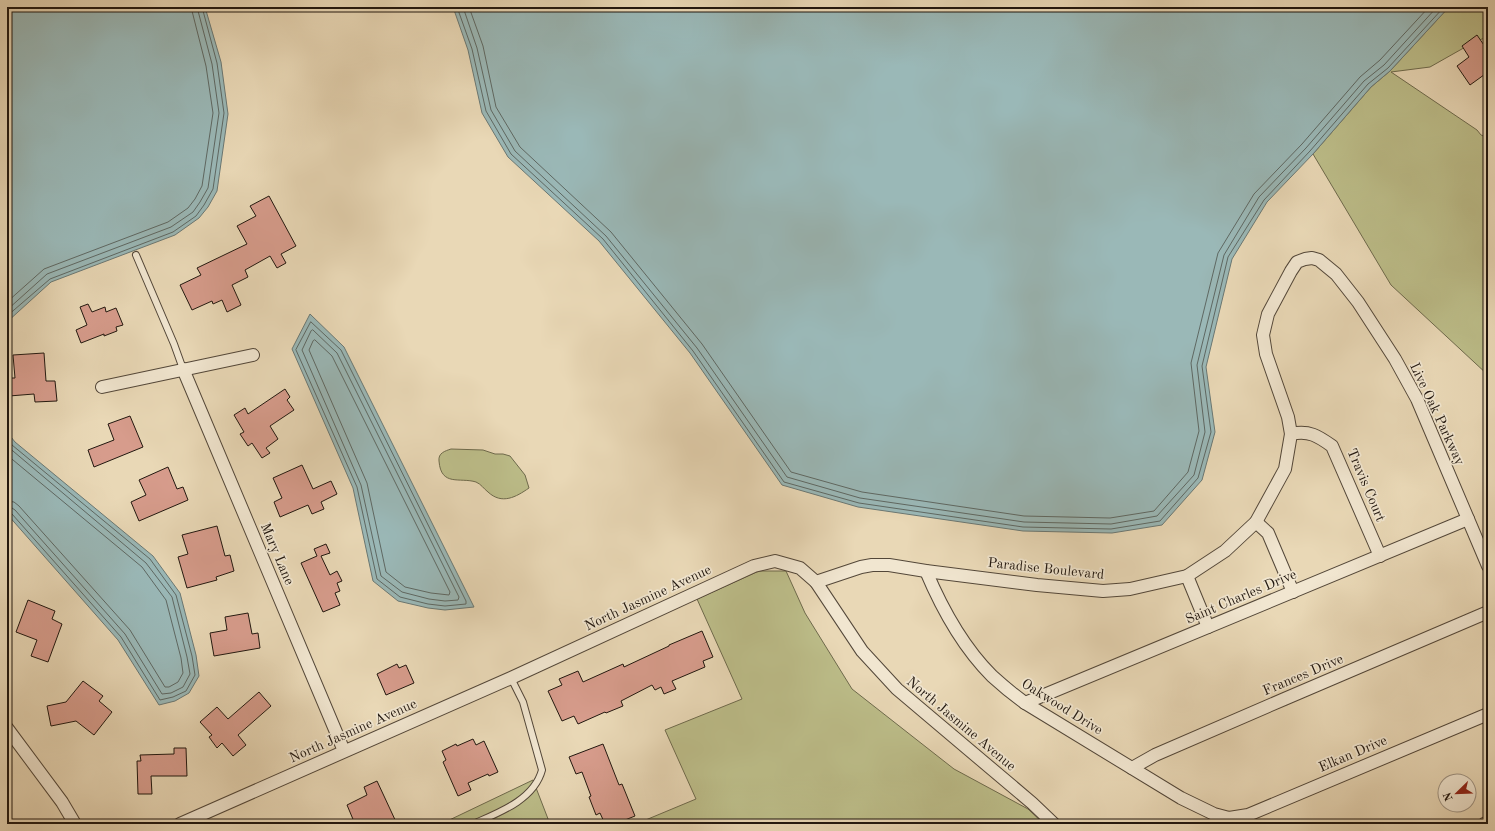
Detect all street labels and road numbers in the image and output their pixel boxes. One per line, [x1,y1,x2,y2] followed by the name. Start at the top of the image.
[1407,360,1467,468] street label: Live Oak Parkway
[1344,446,1388,524] street label: Travis Court
[258,521,296,587] street label: Mary Lane
[987,556,1105,582] street label: Paradise Boulevard
[583,563,713,633] street label: North Jasmine Avenue
[1183,567,1299,627] street label: Saint Charles Drive
[1261,652,1345,698] street label: Frances Drive
[904,674,1018,774] street label: North Jasmine Avenue
[1019,676,1105,738] street label: Oakwood Drive
[287,697,419,765] street label: North Jasmine Avenue
[1317,733,1389,775] street label: Elkan Drive

